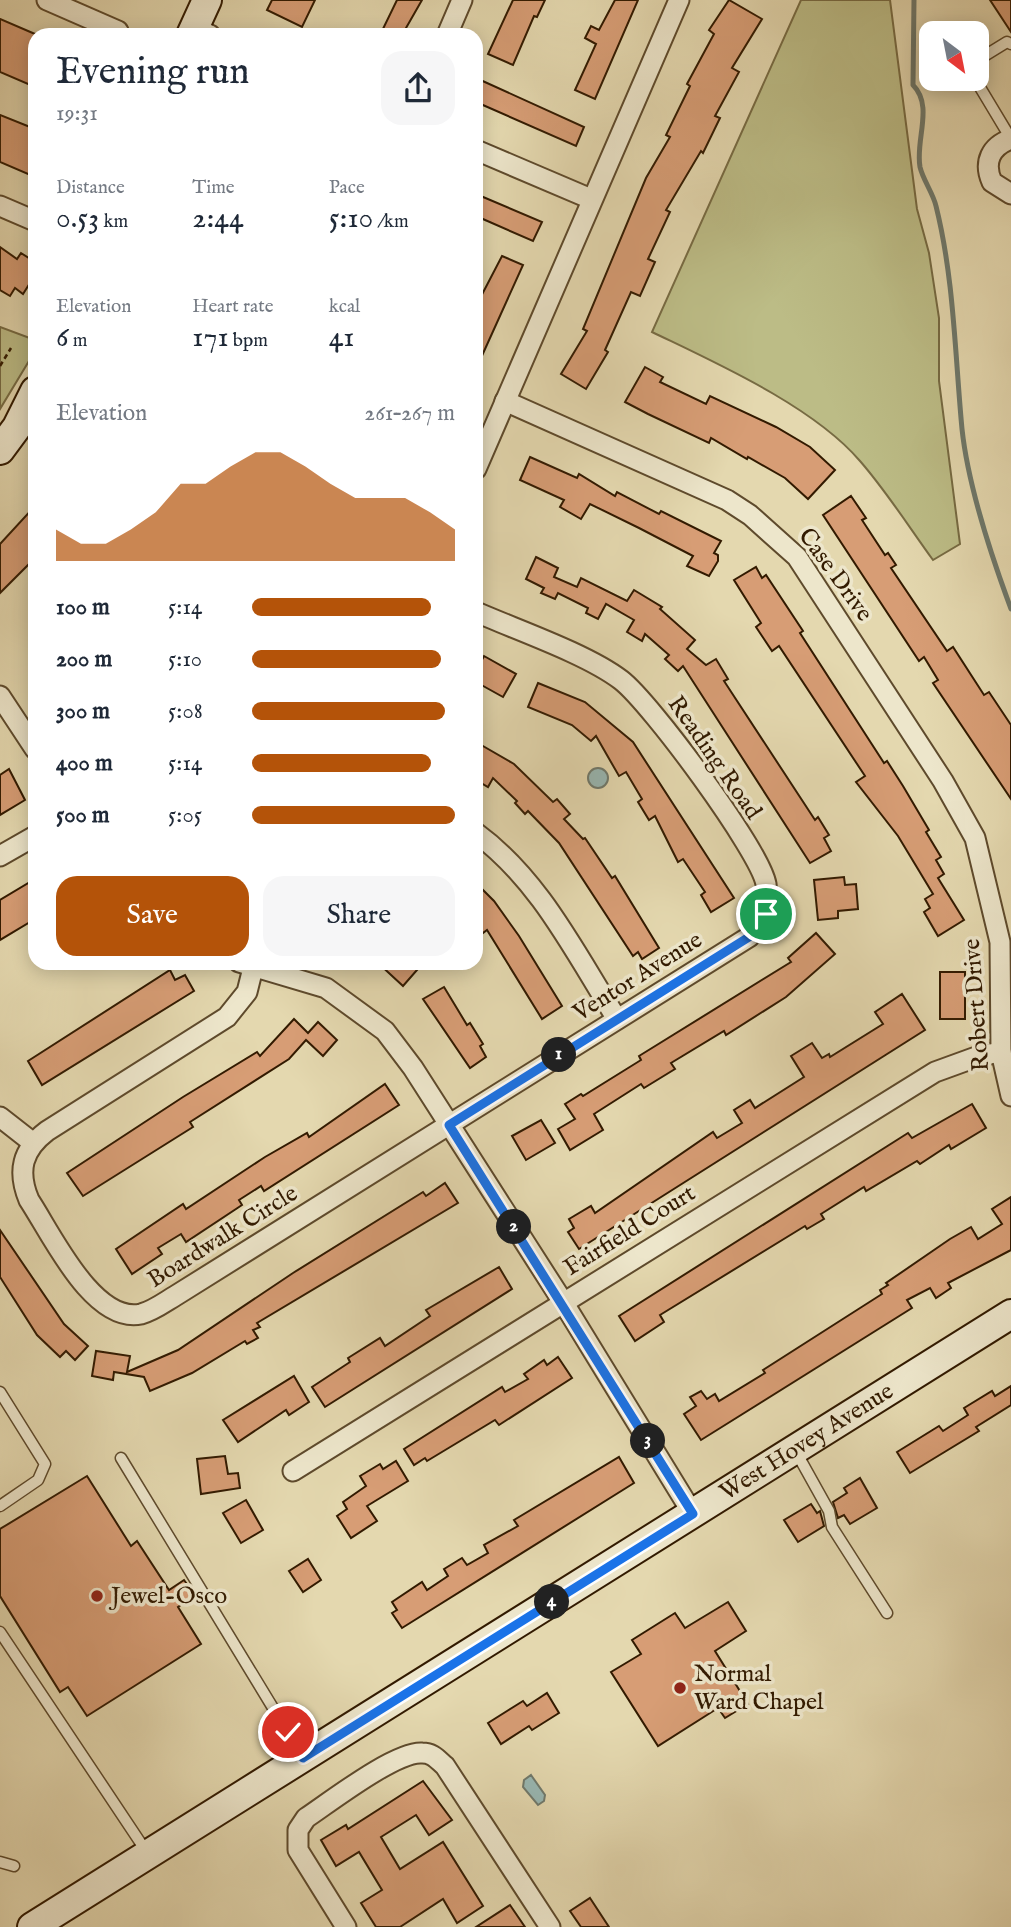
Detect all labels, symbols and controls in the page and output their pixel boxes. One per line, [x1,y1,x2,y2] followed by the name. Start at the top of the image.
[919,21,989,91] north arrow
[919,21,989,91] map controls
[56,49,250,97] text: Evening run
[381,51,455,125] button: share
[56,99,98,128] text: 19:31
[56,176,125,200] text: Distance
[192,176,235,200] text: Time
[329,176,365,200] text: Pace
[56,200,99,238] text: 0.53
[192,200,244,238] text: 2:44
[329,200,373,238] text: 5:10
[99,210,128,234] text: km
[373,210,409,234] text: /km
[56,295,131,319] text: Elevation
[192,295,273,319] text: Heart rate
[329,295,360,319] text: kcal
[56,319,69,357] text: 6
[192,319,229,357] text: 171
[329,319,355,357] text: 41
[69,329,87,353] text: m
[229,329,268,353] text: bpm
[56,399,147,428] text: Elevation
[364,399,455,428] text: 261–267 m
[791,522,879,628] street label: Case Drive
[56,593,110,622] text: 100 m
[168,593,202,622] text: 5:14
[56,645,112,674] text: 200 m
[168,645,202,674] text: 5:10
[660,690,768,826] street label: Reading Road
[56,697,110,726] text: 300 m
[168,697,203,726] text: 5:08
[56,749,113,778] text: 400 m
[168,749,202,778] text: 5:14
[56,801,110,830] text: 500 m
[168,801,202,830] text: 5:05
[56,876,249,956] button: Save
[263,876,455,956] button: Share
[736,884,796,944] pin
[747,895,785,933] icon: arrive
[567,925,708,1030] street label: Ventor Avenue
[957,938,997,1072] street label: Robert Drive
[542,1038,576,1072] pin: 1
[555,1042,562,1066] text: 1
[142,1178,304,1296] street label: Boardwalk Circle
[558,1178,702,1284] street label: Fairfield Court
[496,1210,532,1244] pin: 2
[509,1214,518,1238] text: 2
[714,1376,899,1508] street label: West Hovey Avenue
[630,1424,666,1458] pin: 3
[644,1428,651,1452] text: 3
[108,1581,227,1612] place label: Jewel-Osco
[534,1584,570,1620] pin: 4
[89,1588,105,1604] marker: Jewel-Osco
[547,1589,556,1613] text: 4
[694,1659,824,1718] place label: Normal Ward Chapel
[672,1680,688,1696] marker: Normal Ward Chapel
[258,1702,318,1762] pin
[269,1713,307,1751] icon: check

